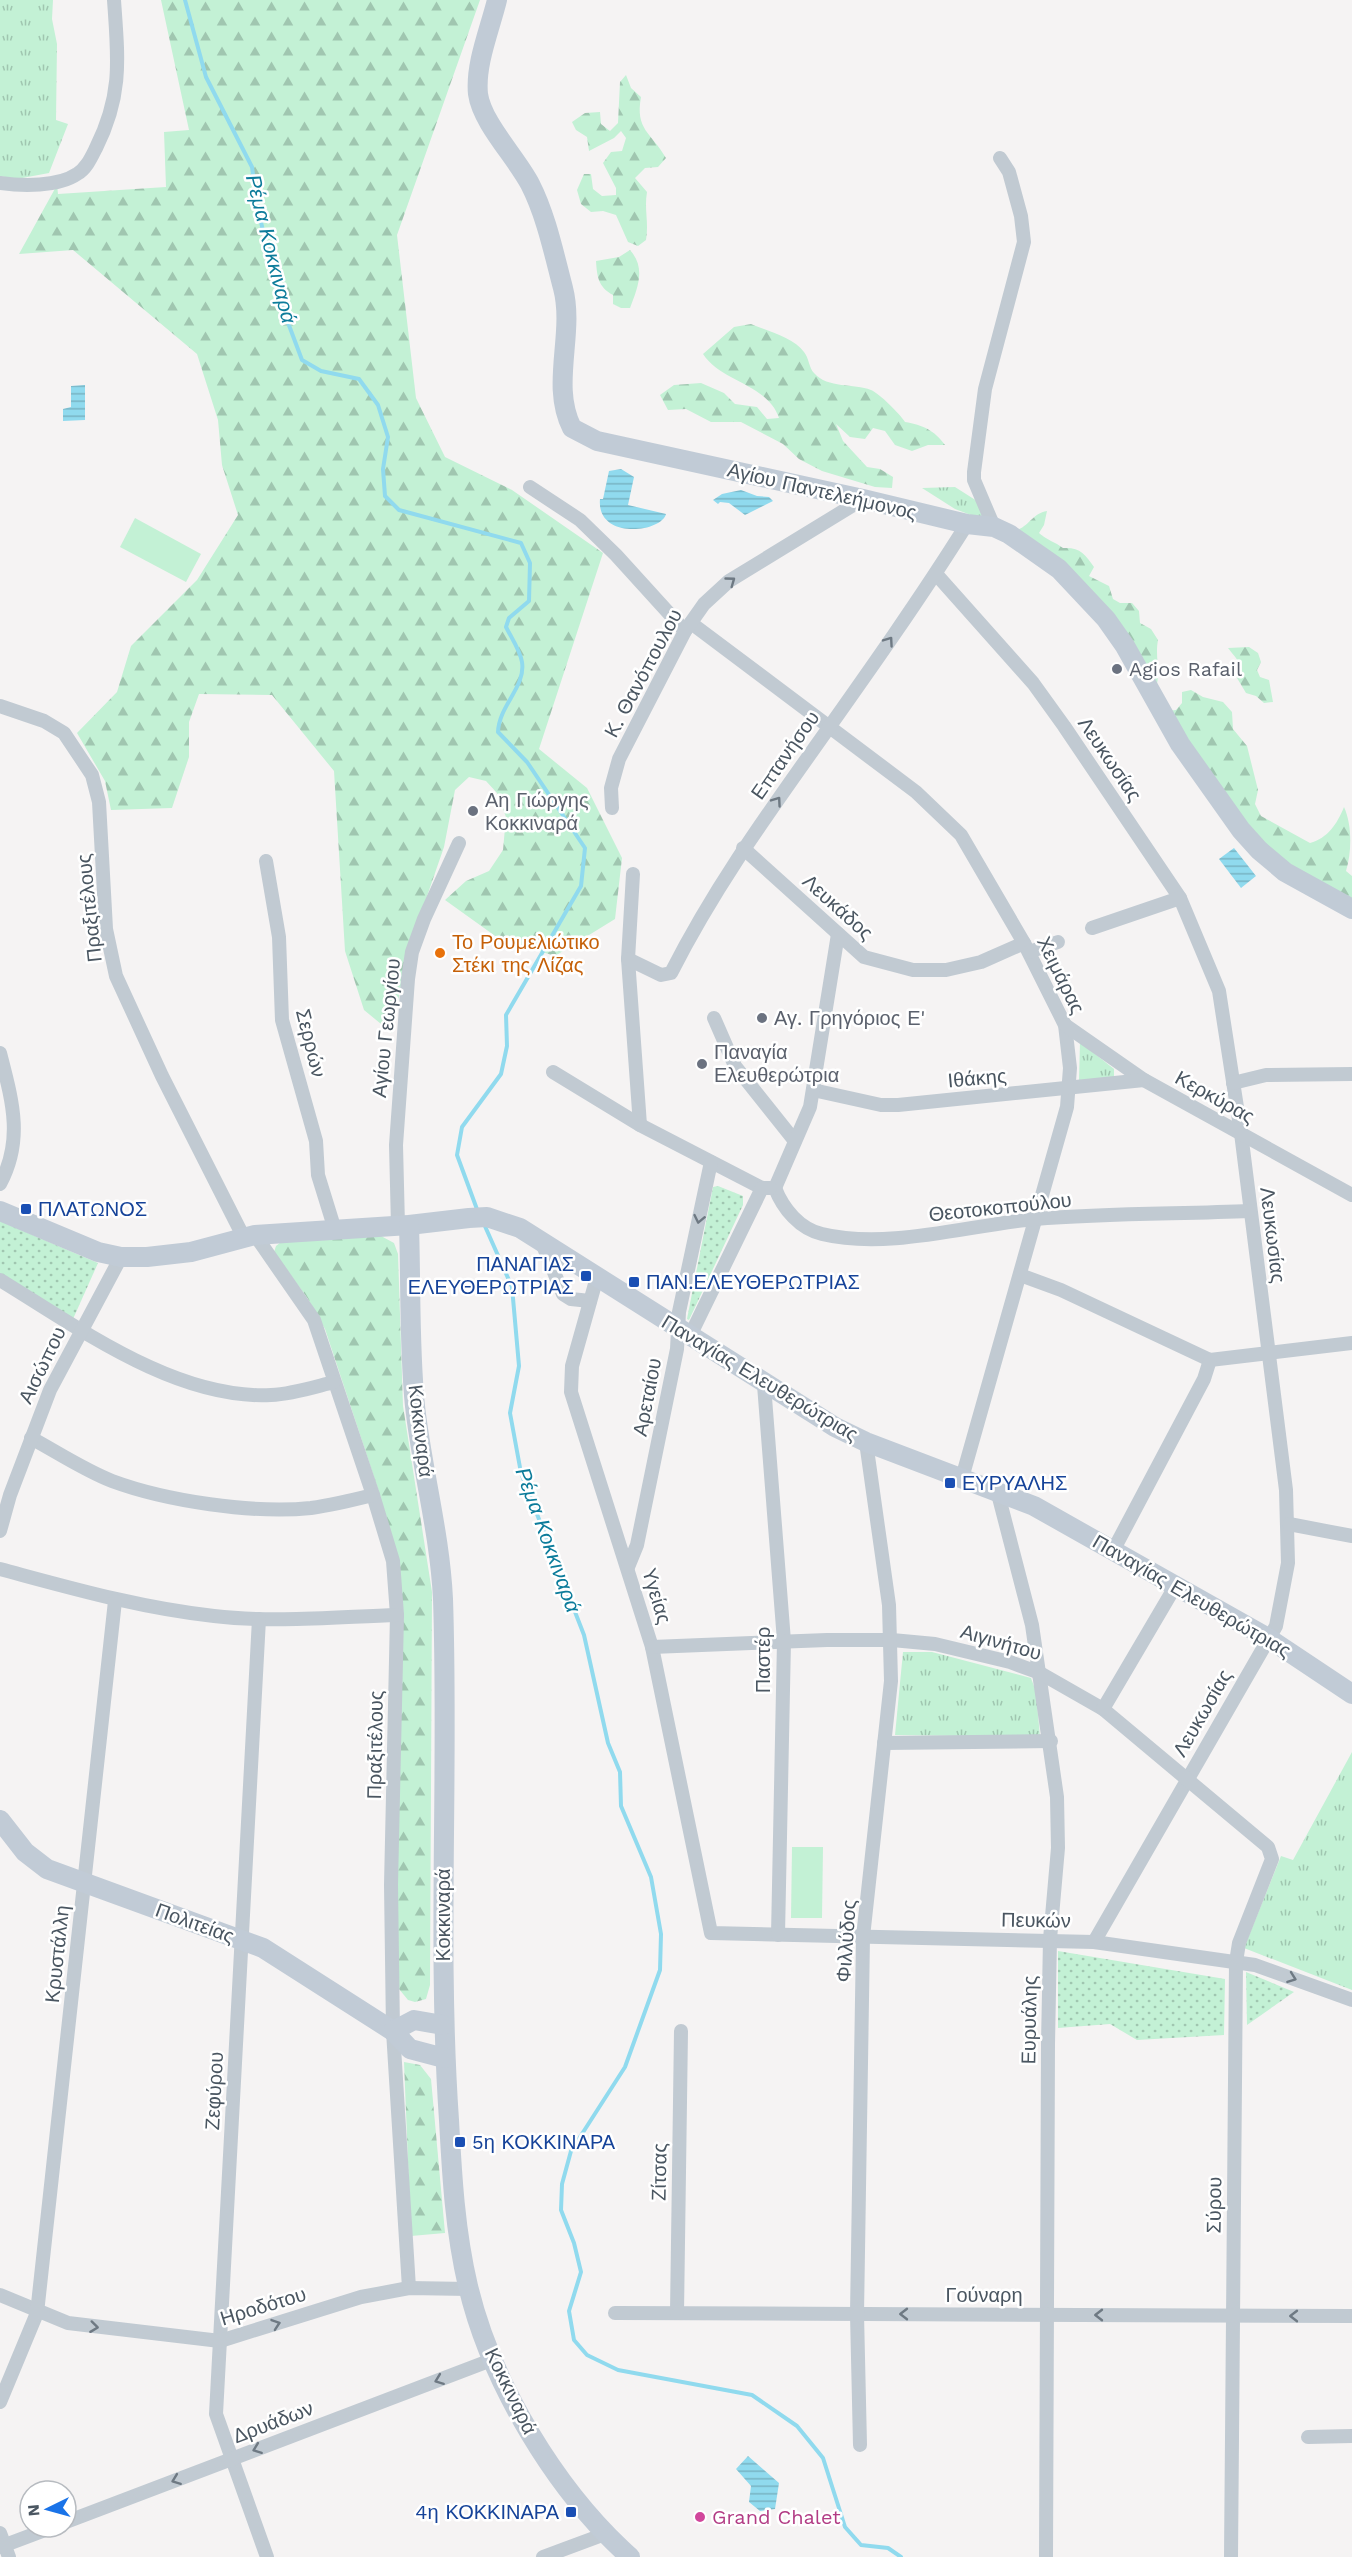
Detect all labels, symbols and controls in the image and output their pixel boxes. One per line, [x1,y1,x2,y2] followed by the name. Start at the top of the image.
[241,172,302,327] water label: Ρέμα Κοκκιναρά
[725,458,919,525] street label: Αγίου Παντελεήμονος
[725,577,736,588] one-way arrow
[599,605,687,741] street label: Κ. Θανόπουλου
[882,637,893,648] one-way arrow
[1129,657,1242,681] place label: Agios Rafail
[1110,662,1124,676] marker: Agios Rafail
[746,706,824,804] street label: Επτανήσου
[1073,712,1147,806] street label: Λευκωσίας
[485,788,589,835] place label: Αη Γιώργης Κοκκιναρά
[770,796,781,807] one-way arrow
[466,804,480,818] marker: Αη Γιώργης Κοκκιναρά
[71,852,107,963] street label: Πραξιτέλους
[798,869,878,945] street label: Λευκάδος
[452,930,600,977] place label: Το Ρουμελιώτικο Στέκι της Λίζας
[1032,932,1090,1018] street label: Χειμάρας
[433,946,447,960] marker: Το Ρουμελιώτικο Στέκι της Λίζας
[367,957,405,1099] street label: Αγίου Γεωργίου
[291,1006,331,1080] street label: Σερρών
[774,1006,925,1030] place label: Αγ. Γρηγόριος Ε'
[755,1011,769,1025] marker: Αγ. Γρηγόριος Ε'
[714,1040,839,1087] place label: Παναγία Ελευθερώτρια
[695,1057,709,1071] marker: Παναγία Ελευθερώτρια
[947,1063,1008,1093] street label: Ιθάκης
[1171,1065,1259,1129] street label: Κερκύρας
[1255,1186,1291,1285] street label: Λευκωσίας
[927,1188,1073,1226] street label: Θεοτοκοπούλου
[38,1197,147,1221] place label: ΠΛΑΤΩΝΟΣ
[19,1202,33,1216] marker: ΠΛΑΤΩΝΟΣ
[693,1214,706,1224] one-way arrow
[408,1252,574,1299] place label: ΠΑΝΑΓΙΑΣ ΕΛΕΥΘΕΡΩΤΡΙΑΣ
[579,1269,593,1283] marker: ΠΑΝΑΓΙΑΣ ΕΛΕΥΘΕΡΩΤΡΙΑΣ
[646,1270,860,1294] place label: ΠΑΝ.ΕΛΕΥΘΕΡΩΤΡΙΑΣ
[627,1275,641,1289] marker: ΠΑΝ.ΕΛΕΥΘΕΡΩΤΡΙΑΣ
[657,1310,863,1446] street label: Παναγίας Ελευθερώτριας
[13,1323,71,1407] street label: Αισώπου
[628,1356,666,1438] street label: Αρεταίου
[403,1383,439,1479] street label: Κοκκιναρά
[511,1464,587,1617] water label: Ρέμα Κοκκιναρά
[962,1471,1067,1495] place label: ΕΥΡΥΑΛΗΣ
[943,1476,957,1490] marker: ΕΥΡΥΑΛΗΣ
[1089,1529,1296,1663] street label: Παναγίας Ελευθερώτριας
[637,1565,677,1627] street label: Υγείας
[958,1619,1044,1665] street label: Αιγινήτου
[751,1627,775,1693] street label: Παστέρ
[1167,1665,1237,1761] street label: Λευκωσίας
[362,1690,388,1800] street label: Πραξιτέλους
[431,1868,455,1962] street label: Κοκκιναρά
[152,1898,238,1948] street label: Πολιτείας
[831,1899,861,1983] street label: Φιλλύδος
[40,1904,74,2004] street label: Κρυστάλλη
[1001,1907,1071,1933] street label: Πευκών
[1286,1971,1297,1984] one-way arrow
[1016,1975,1042,2065] street label: Ευρυάλης
[200,2051,228,2131] street label: Ζεφύρου
[472,2130,616,2154] place label: 5η ΚΟΚΚΙΝΑΡΑ
[453,2135,467,2149] marker: 5η ΚΟΚΚΙΝΑΡΑ
[646,2143,672,2201] street label: Ζίτσας
[1202,2176,1226,2234] street label: Σύρου
[217,2282,309,2330] street label: Ηροδότου
[945,2283,1023,2307] street label: Γούναρη
[899,2308,908,2320] one-way arrow
[1094,2309,1103,2321] one-way arrow
[1289,2310,1298,2322] one-way arrow
[270,2319,281,2332] one-way arrow
[89,2320,98,2332] one-way arrow
[480,2344,542,2438] street label: Κοκκιναρά
[435,2372,445,2385] one-way arrow
[229,2396,317,2448] street label: Δρυάδων
[252,2441,263,2454] one-way arrow
[171,2472,182,2485] one-way arrow
[18,2479,78,2539] north arrow
[415,2500,560,2524] place label: 4η ΚΟΚΚΙΝΑΡΑ
[24,2504,44,2517] text: N
[564,2505,578,2519] marker: 4η ΚΟΚΚΙΝΑΡΑ
[712,2505,841,2529] place label: Grand Chalet
[693,2510,707,2524] marker: Grand Chalet

